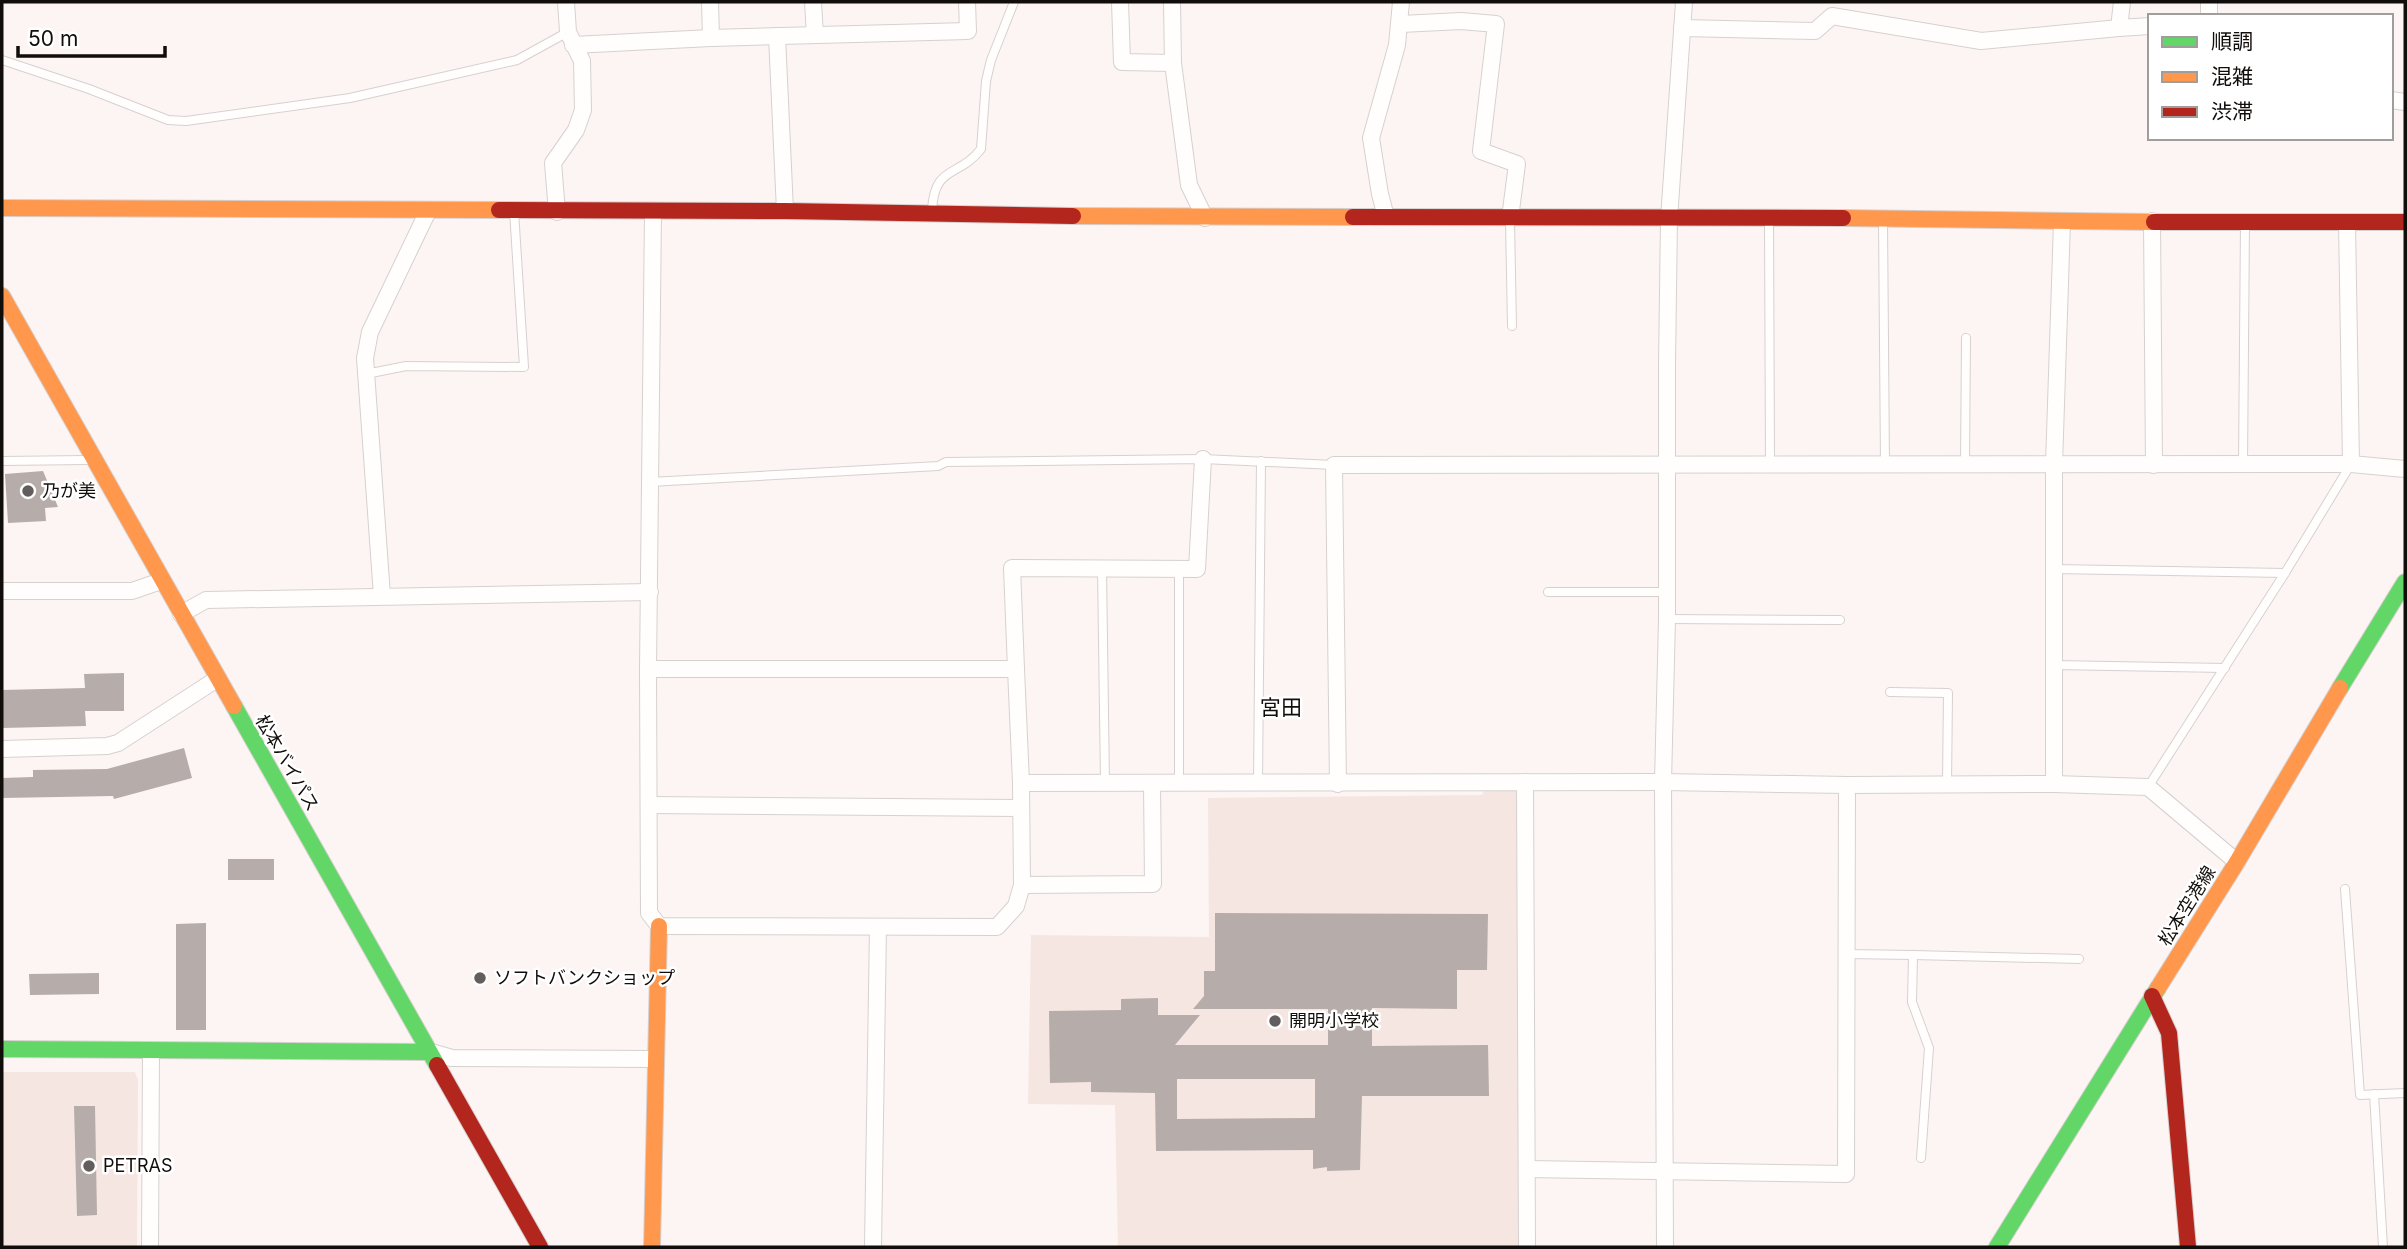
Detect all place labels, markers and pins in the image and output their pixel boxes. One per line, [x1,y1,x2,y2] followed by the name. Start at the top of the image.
[42,480,96,501] place label: 乃が美
[20,483,36,499] marker: 乃が美
[494,967,675,988] place label: ソフトバンクショップ
[472,970,488,986] marker: ソフトバンクショップ
[1289,1010,1379,1031] place label: 開明小学校
[1267,1013,1283,1029] marker: 開明小学校
[103,1155,173,1176] place label: PETRAS
[81,1158,97,1174] marker: PETRAS

